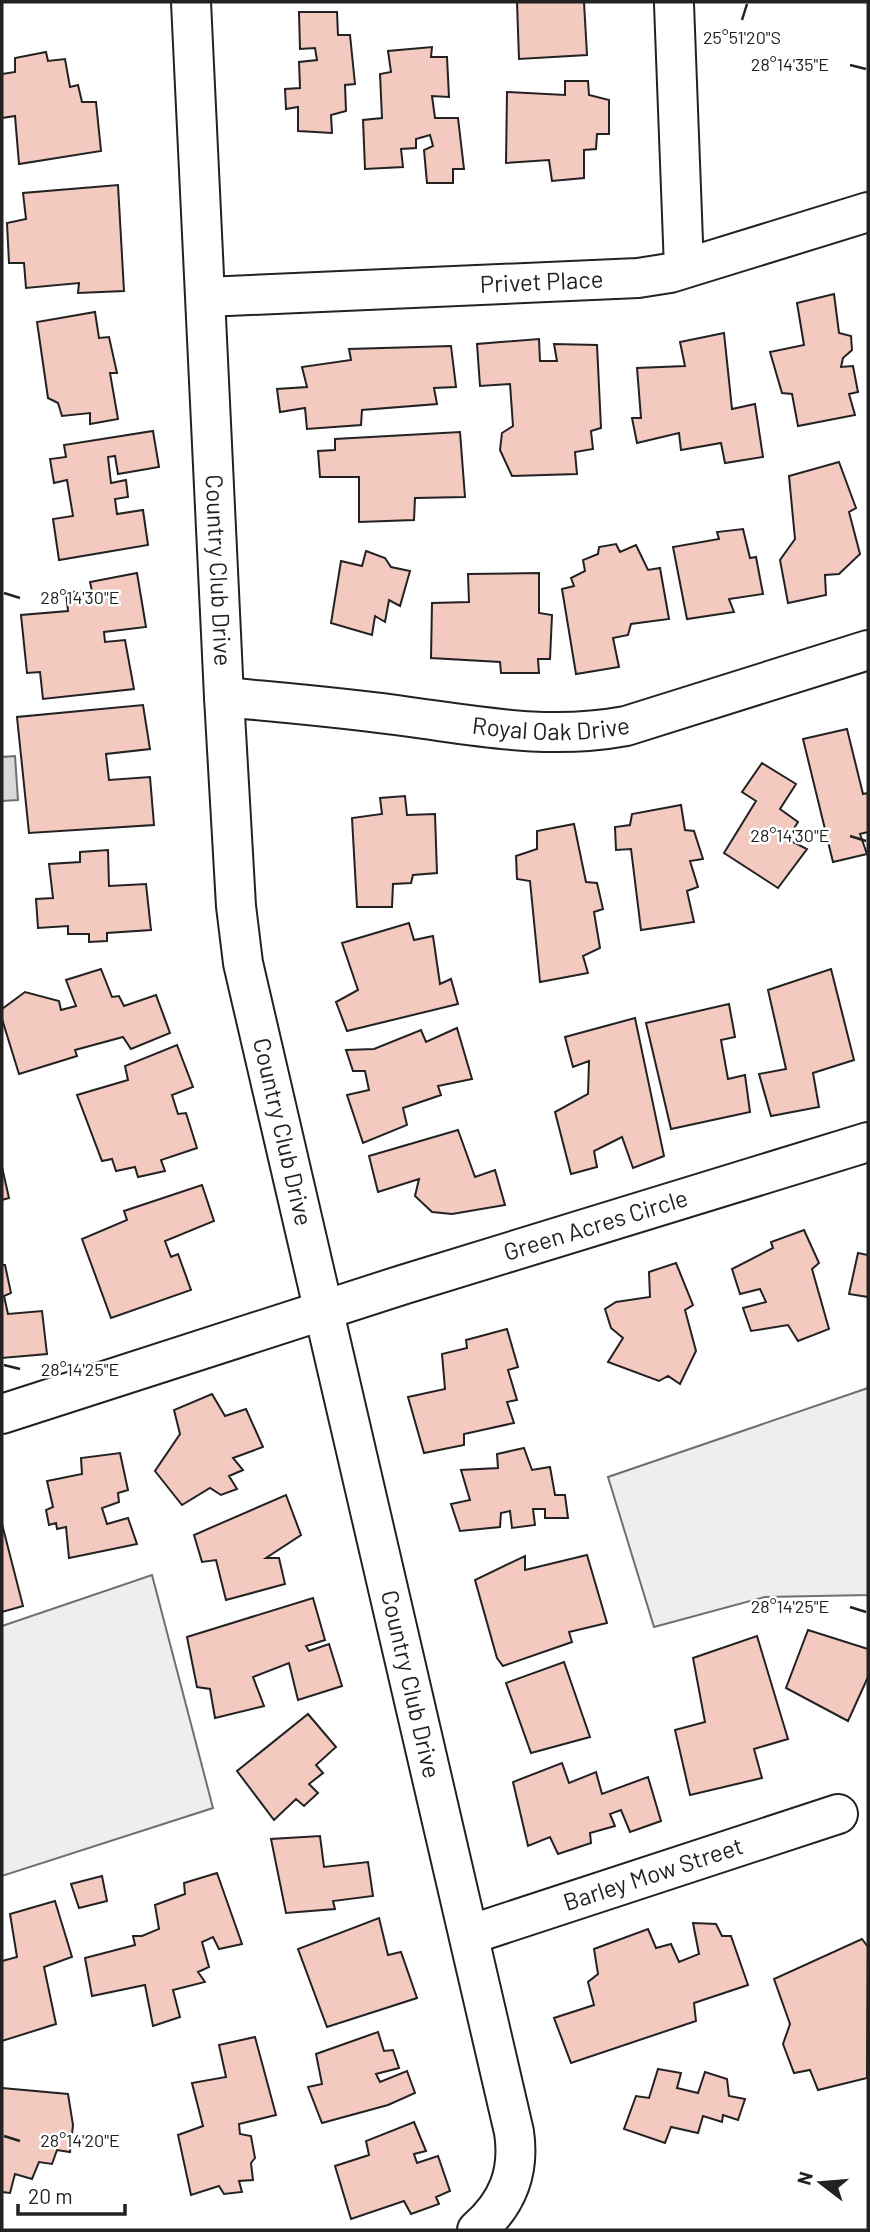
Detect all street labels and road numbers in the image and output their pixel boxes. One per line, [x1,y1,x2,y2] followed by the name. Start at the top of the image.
[479,264,604,298] street label: Privet Place
[200,474,239,667] street label: Country Club Drive
[471,710,632,745] street label: Royal Oak Drive
[248,1035,319,1228] street label: Country Club Drive
[500,1182,691,1266] street label: Green Acres Circle
[376,1587,447,1781] street label: Country Club Drive
[559,1830,746,1916] street label: Barley Mow Street

